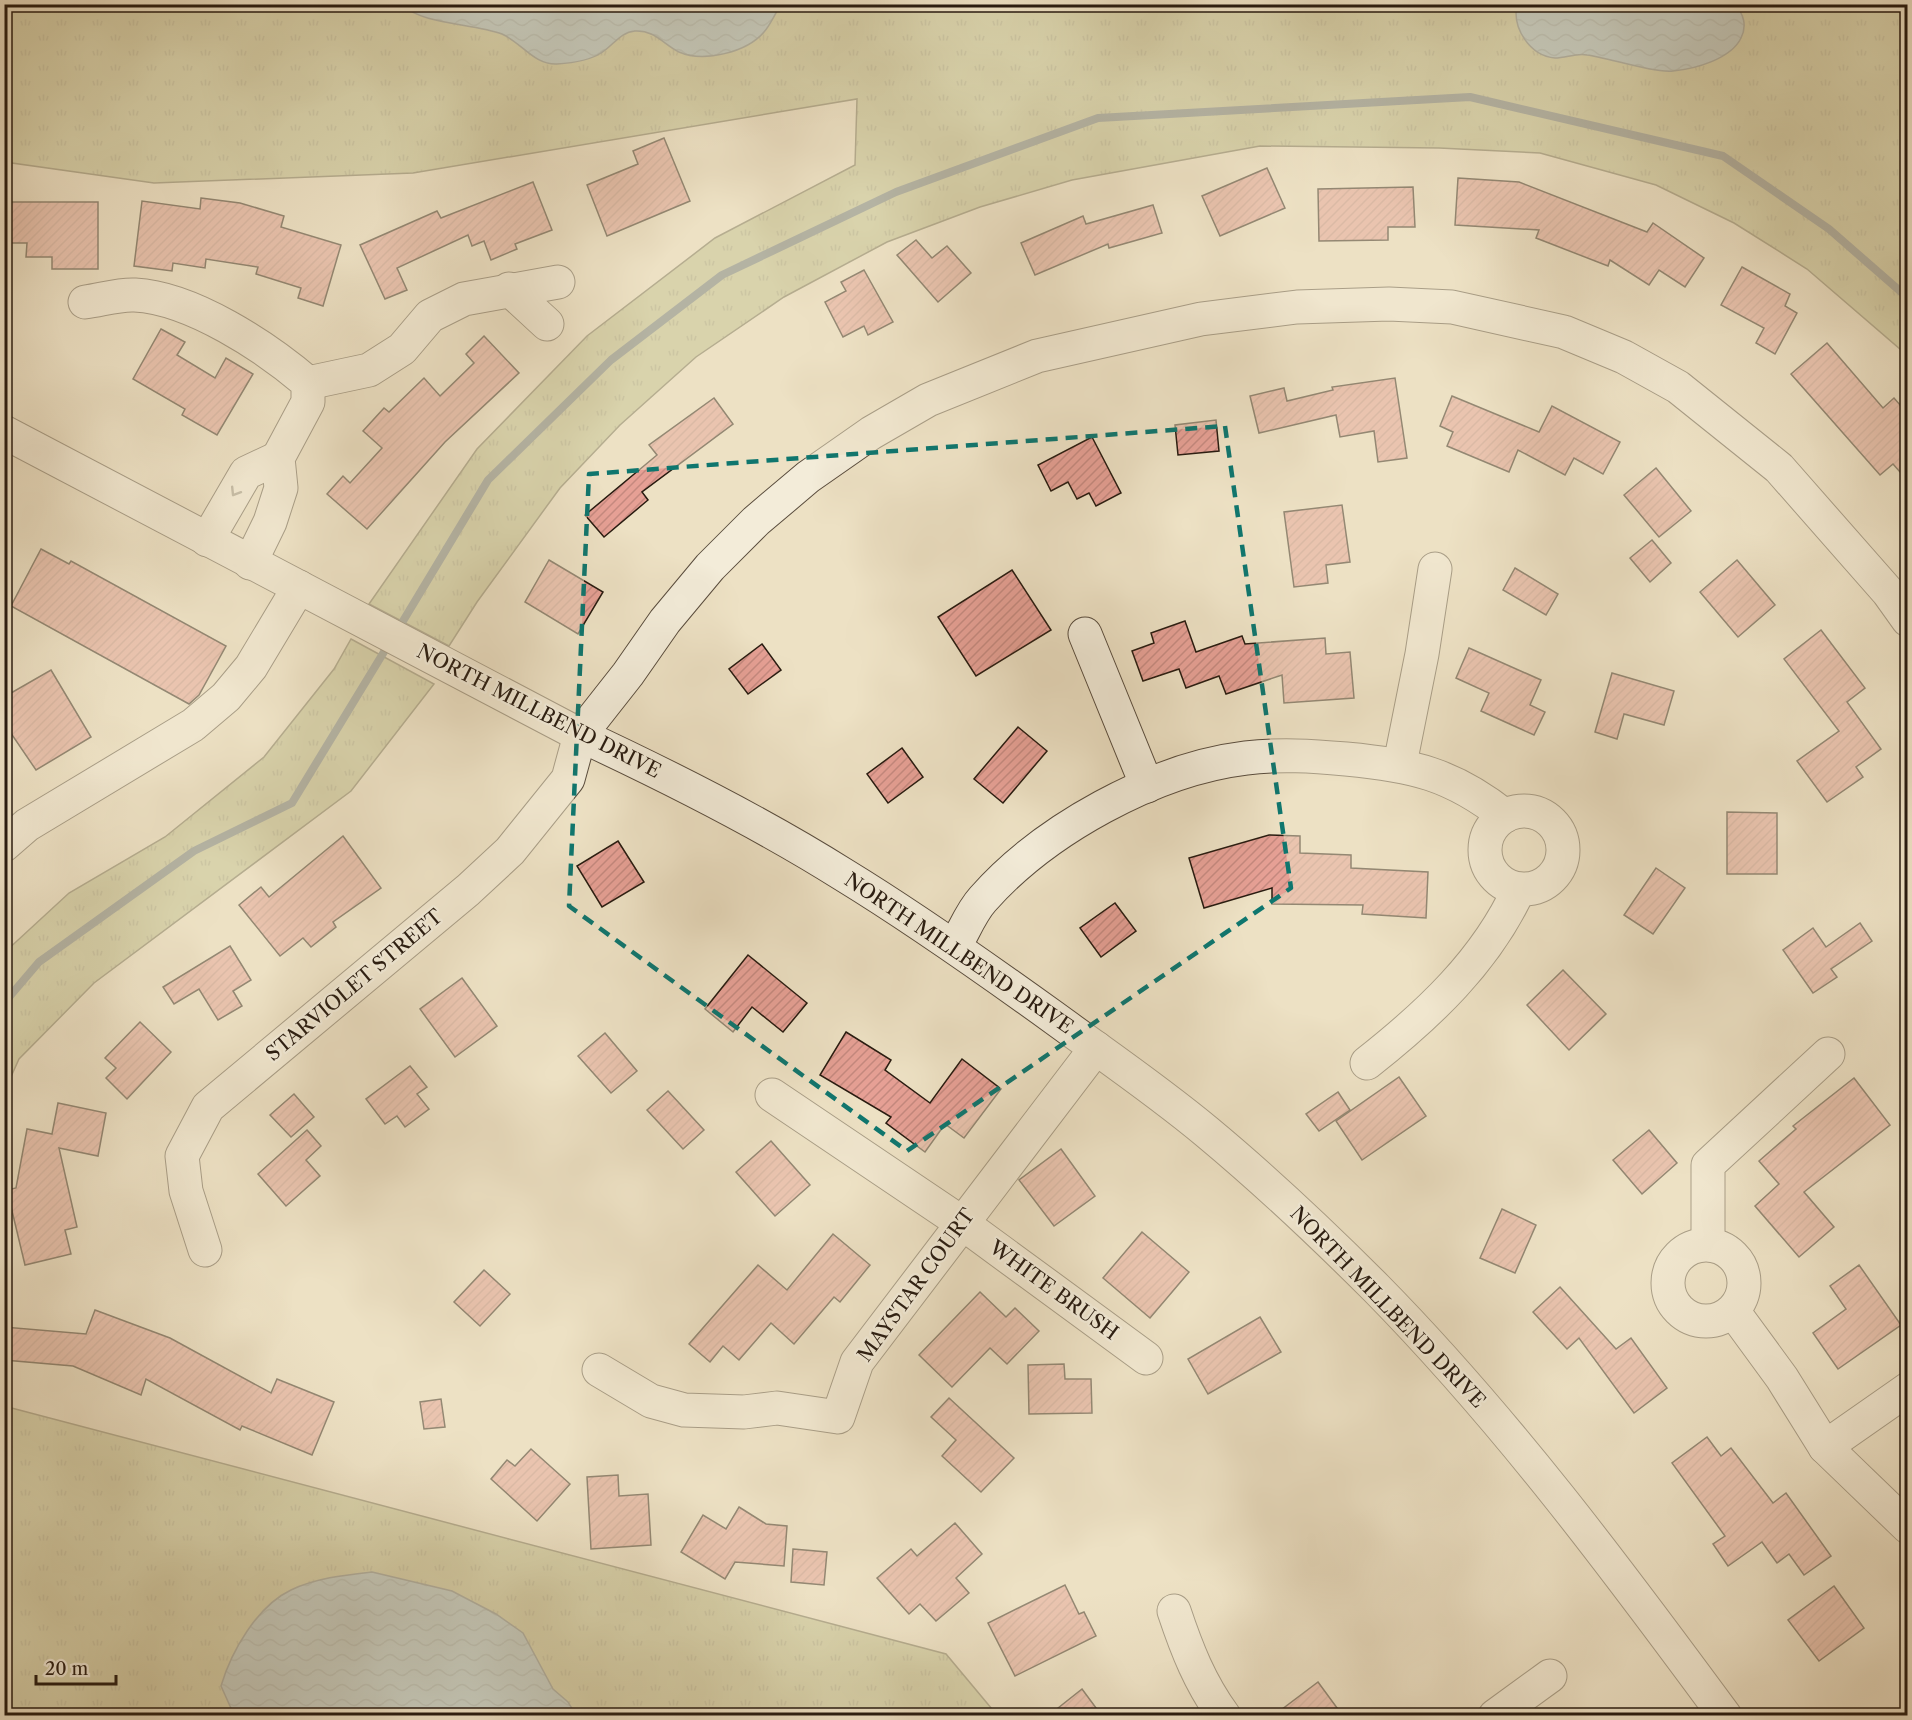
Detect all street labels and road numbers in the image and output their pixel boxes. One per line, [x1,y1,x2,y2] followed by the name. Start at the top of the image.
[413,639,665,783] street label: NORTH MILLBEND DRIVE
[840,867,1078,1039] street label: NORTH MILLBEND DRIVE
[261,904,447,1066] street label: STARVIOLET STREET
[1285,1201,1491,1413] street label: NORTH MILLBEND DRIVE
[852,1204,980,1366] street label: MAYSTAR COURT
[984,1235,1123,1345] street label: WHITE BRUSH

